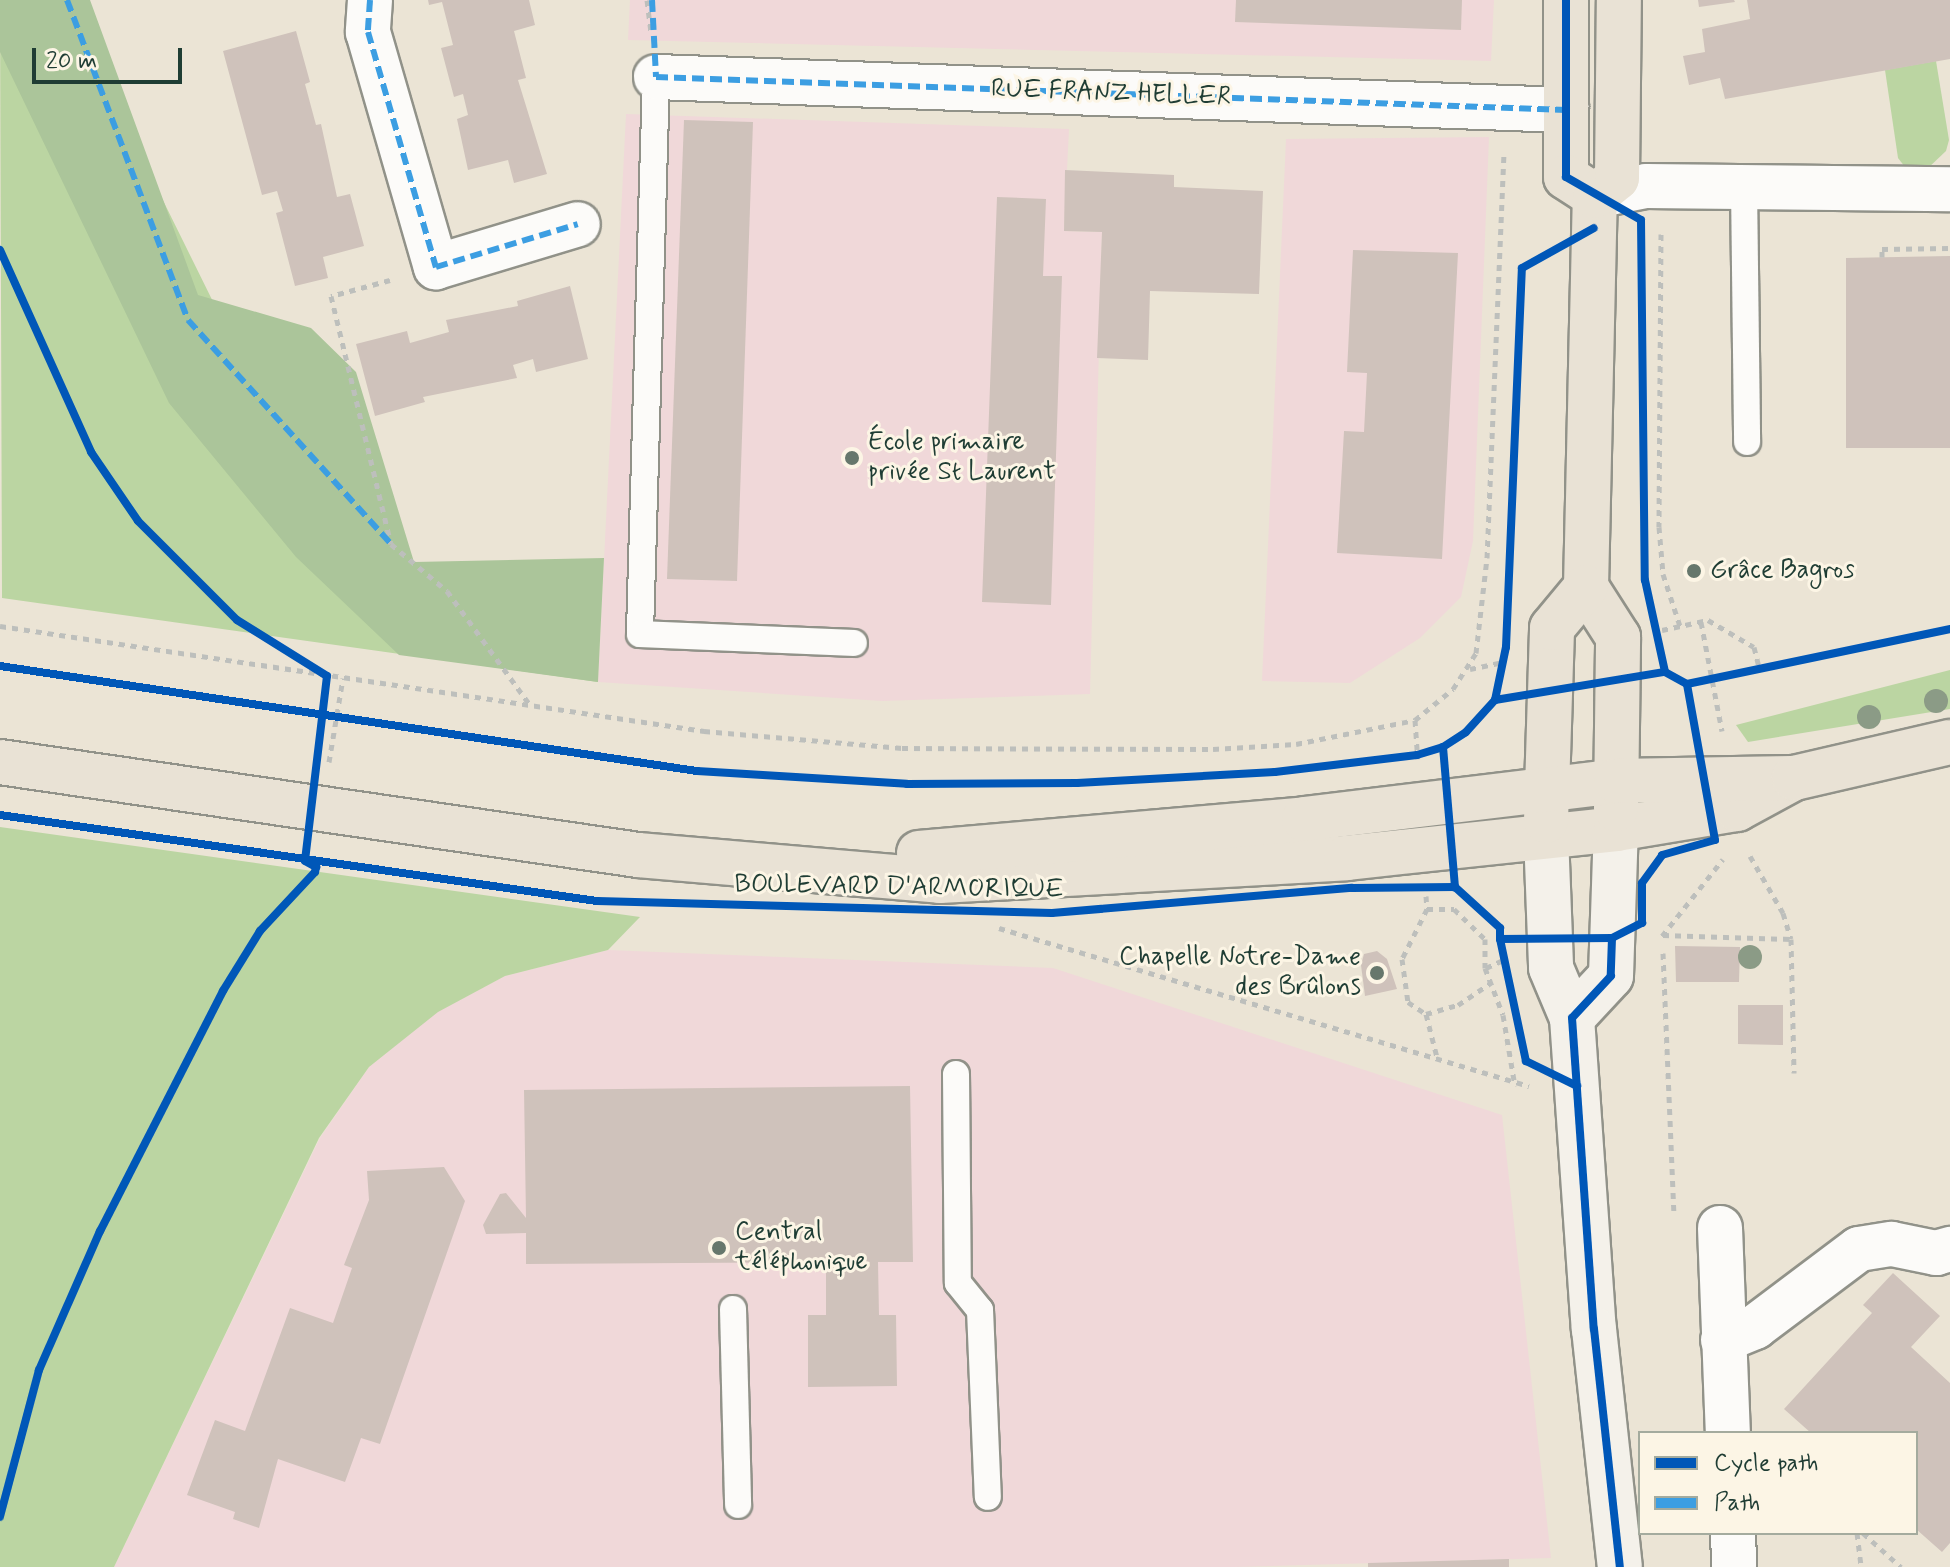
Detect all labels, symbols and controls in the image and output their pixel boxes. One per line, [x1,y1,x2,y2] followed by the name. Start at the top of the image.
[36,32,186,82] scale bar
[46,46,97,77] text: 20 m
[990,74,1232,114] street label: RUE FRANZ HELLER
[868,427,1064,488] place label: École primaire privée St Laurent
[843,449,861,467] marker: École primaire privée St Laurent
[1710,555,1855,587] place label: Grâce Bagros
[1685,562,1703,580] marker: Grâce Bagros
[735,870,1063,906] street label: BOULEVARD D'ARMORIQUE
[1123,942,1361,1004] place label: Chapelle Notre-Dame des Brûlons
[1368,964,1386,982] marker: Chapelle Notre-Dame des Brûlons
[735,1217,868,1278] place label: Central téléphonique
[710,1239,728,1257] marker: Central téléphonique
[1638,1431,1918,1535] legend
[1714,1448,1819,1479] text: Cycle path
[1714,1488,1760,1519] text: Path

